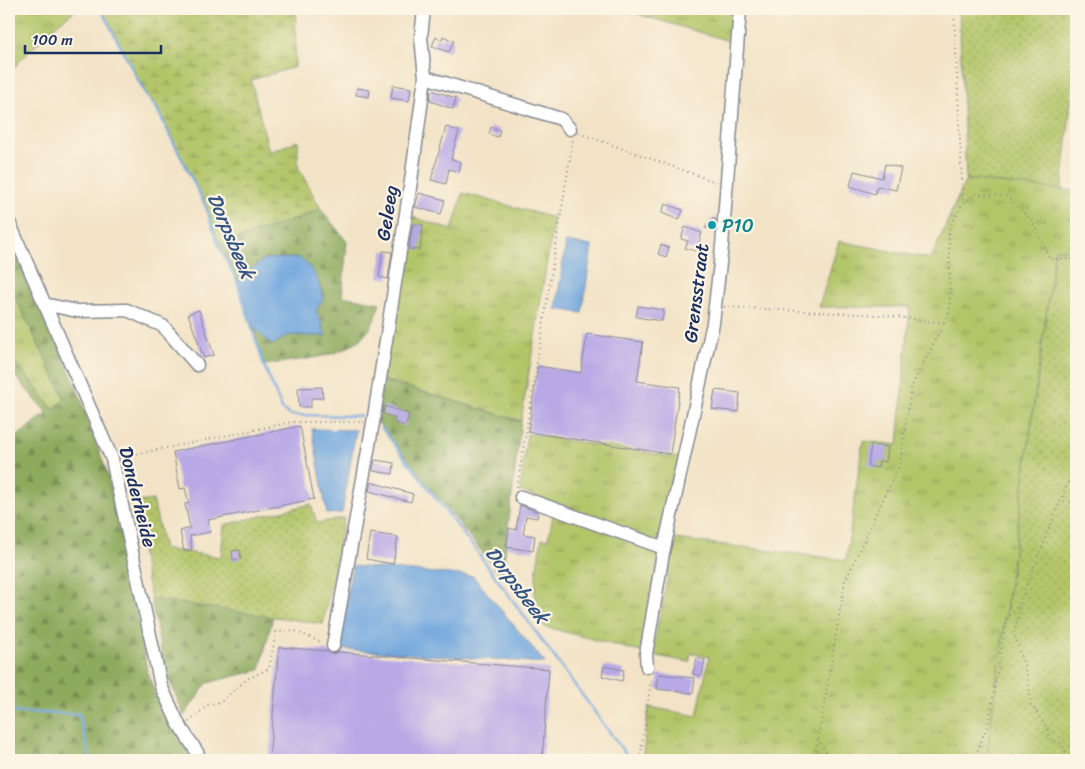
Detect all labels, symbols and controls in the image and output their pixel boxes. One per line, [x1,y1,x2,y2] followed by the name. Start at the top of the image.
[25,22,161,54] scale bar
[32,27,73,53] text: 100 m
[366,183,408,243] street label: Geleeg
[197,187,266,287] water label: Dorpsbeek
[722,209,754,242] place label: P10
[706,219,718,231] marker: P10
[674,242,718,344] street label: Grensstraat
[110,443,167,551] street label: Donderheide
[476,538,560,634] water label: Dorpsbeek

